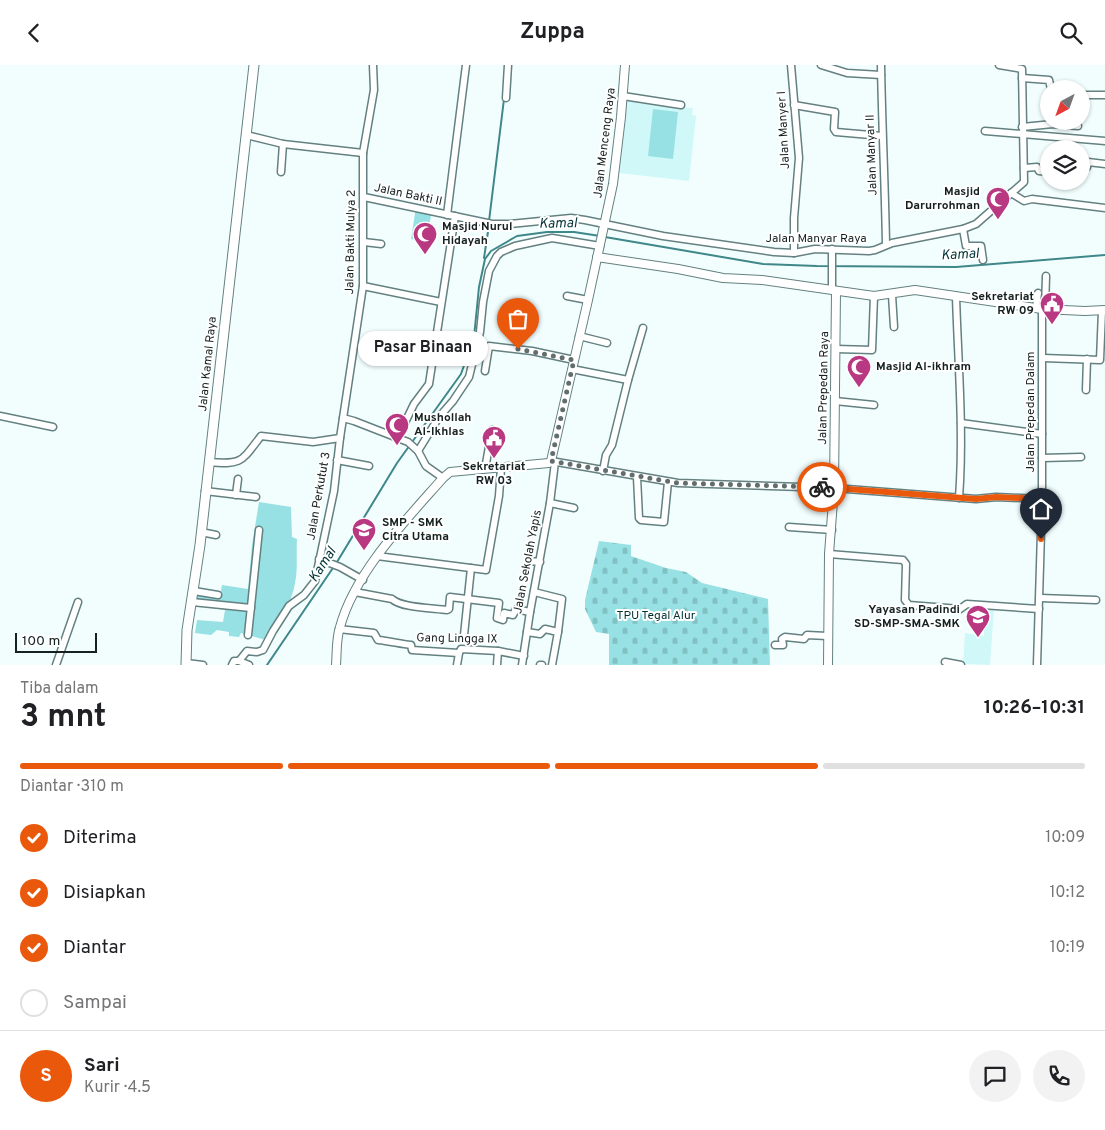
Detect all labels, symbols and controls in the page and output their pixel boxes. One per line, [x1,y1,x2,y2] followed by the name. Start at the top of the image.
[20,19,48,47] icon: back
[520,19,585,46] text: Zuppa
[1057,19,1085,47] icon: search
[1040,80,1090,130] north arrow
[1040,80,1090,190] map controls
[590,87,620,199] street label: Jalan Menceng Raya
[774,90,794,170] street label: Jalan Manyer I
[863,114,881,196] street label: Jalan Manyar II
[1040,140,1090,190] button: layers
[372,180,444,210] street label: Jalan Bakti II
[905,184,980,214] place label: Masjid Darurrohman
[985,186,1011,220] mosque icon: Masjid Darurrohman
[342,189,360,295] street label: Jalan Bakti Mulya 2
[539,215,579,233] water label: Kamal
[442,219,512,249] place label: Masjid Nurul Hidayah
[412,221,438,255] mosque icon: Masjid Nurul Hidayah
[765,231,867,247] street label: Jalan Manyar Raya
[941,245,981,264] water label: Kamal
[971,289,1034,319] place label: Sekretariat RW 09
[1039,291,1065,325] public building icon: Sekretariat RW 09
[497,298,539,349] pin
[504,305,532,333] icon: bag
[195,316,221,412] street label: Jalan Kamal Raya
[358,331,488,367] callout: Pasar Binaan
[815,331,833,445] street label: Jalan Prepedan Raya
[374,338,472,358] text: Pasar Binaan
[1023,351,1039,473] street label: Jalan Prepedan Dalam
[846,354,872,388] mosque icon: Masjid Al-ikhram
[876,359,971,375] place label: Masjid Al-ikhram
[414,410,471,440] place label: Mushollah Al-Ikhlas
[384,412,410,446] mosque icon: Mushollah Al-Ikhlas
[481,425,507,459] public building icon: Sekretariat RW 03
[303,451,335,541] street label: Jalan Perkutut 3
[463,459,526,489] place label: Sekretariat RW 03
[797,462,847,512] courier
[808,473,836,501] icon: bike
[1020,488,1062,539] pin
[1027,495,1055,523] icon: home
[510,509,546,615] street label: Jalan Sekolah Yapis
[382,515,449,545] place label: SMP - SMK Citra Utama
[351,517,377,551] school or university icon: SMP - SMK Citra Utama
[306,543,341,586] water label: Kamal
[854,602,960,632] place label: Yayasan Padindi SD-SMP-SMA-SMK
[965,604,991,638] school or university icon: Yayasan Padindi SD-SMP-SMA-SMK
[616,608,696,624] park label: TPU Tegal Alur
[15,630,98,653] scale bar
[416,630,498,648] street label: Gang Lingga IX
[22,633,60,650] text: 100 m
[20,679,99,699] text: Tiba dalam
[984,696,1085,720] text: 10:26–10:31
[20,698,106,738] text: 3 mnt
[20,777,124,797] text: Diantar · 310 m
[20,824,48,852] icon: check
[63,826,137,850] text: Diterima
[1045,828,1085,848] text: 10:09
[20,879,48,907] icon: check
[63,881,146,905] text: Disiapkan
[1049,883,1085,903] text: 10:12
[20,934,48,962] icon: check
[63,936,126,960] text: Diantar
[1050,938,1085,958] text: 10:19
[63,991,127,1015] text: Sampai
[969,1050,1021,1102] button: chat
[1033,1050,1085,1102] button: phone
[84,1054,120,1078] text: Sari
[40,1064,52,1088] text: S
[84,1078,151,1098] text: Kurir · 4.5

